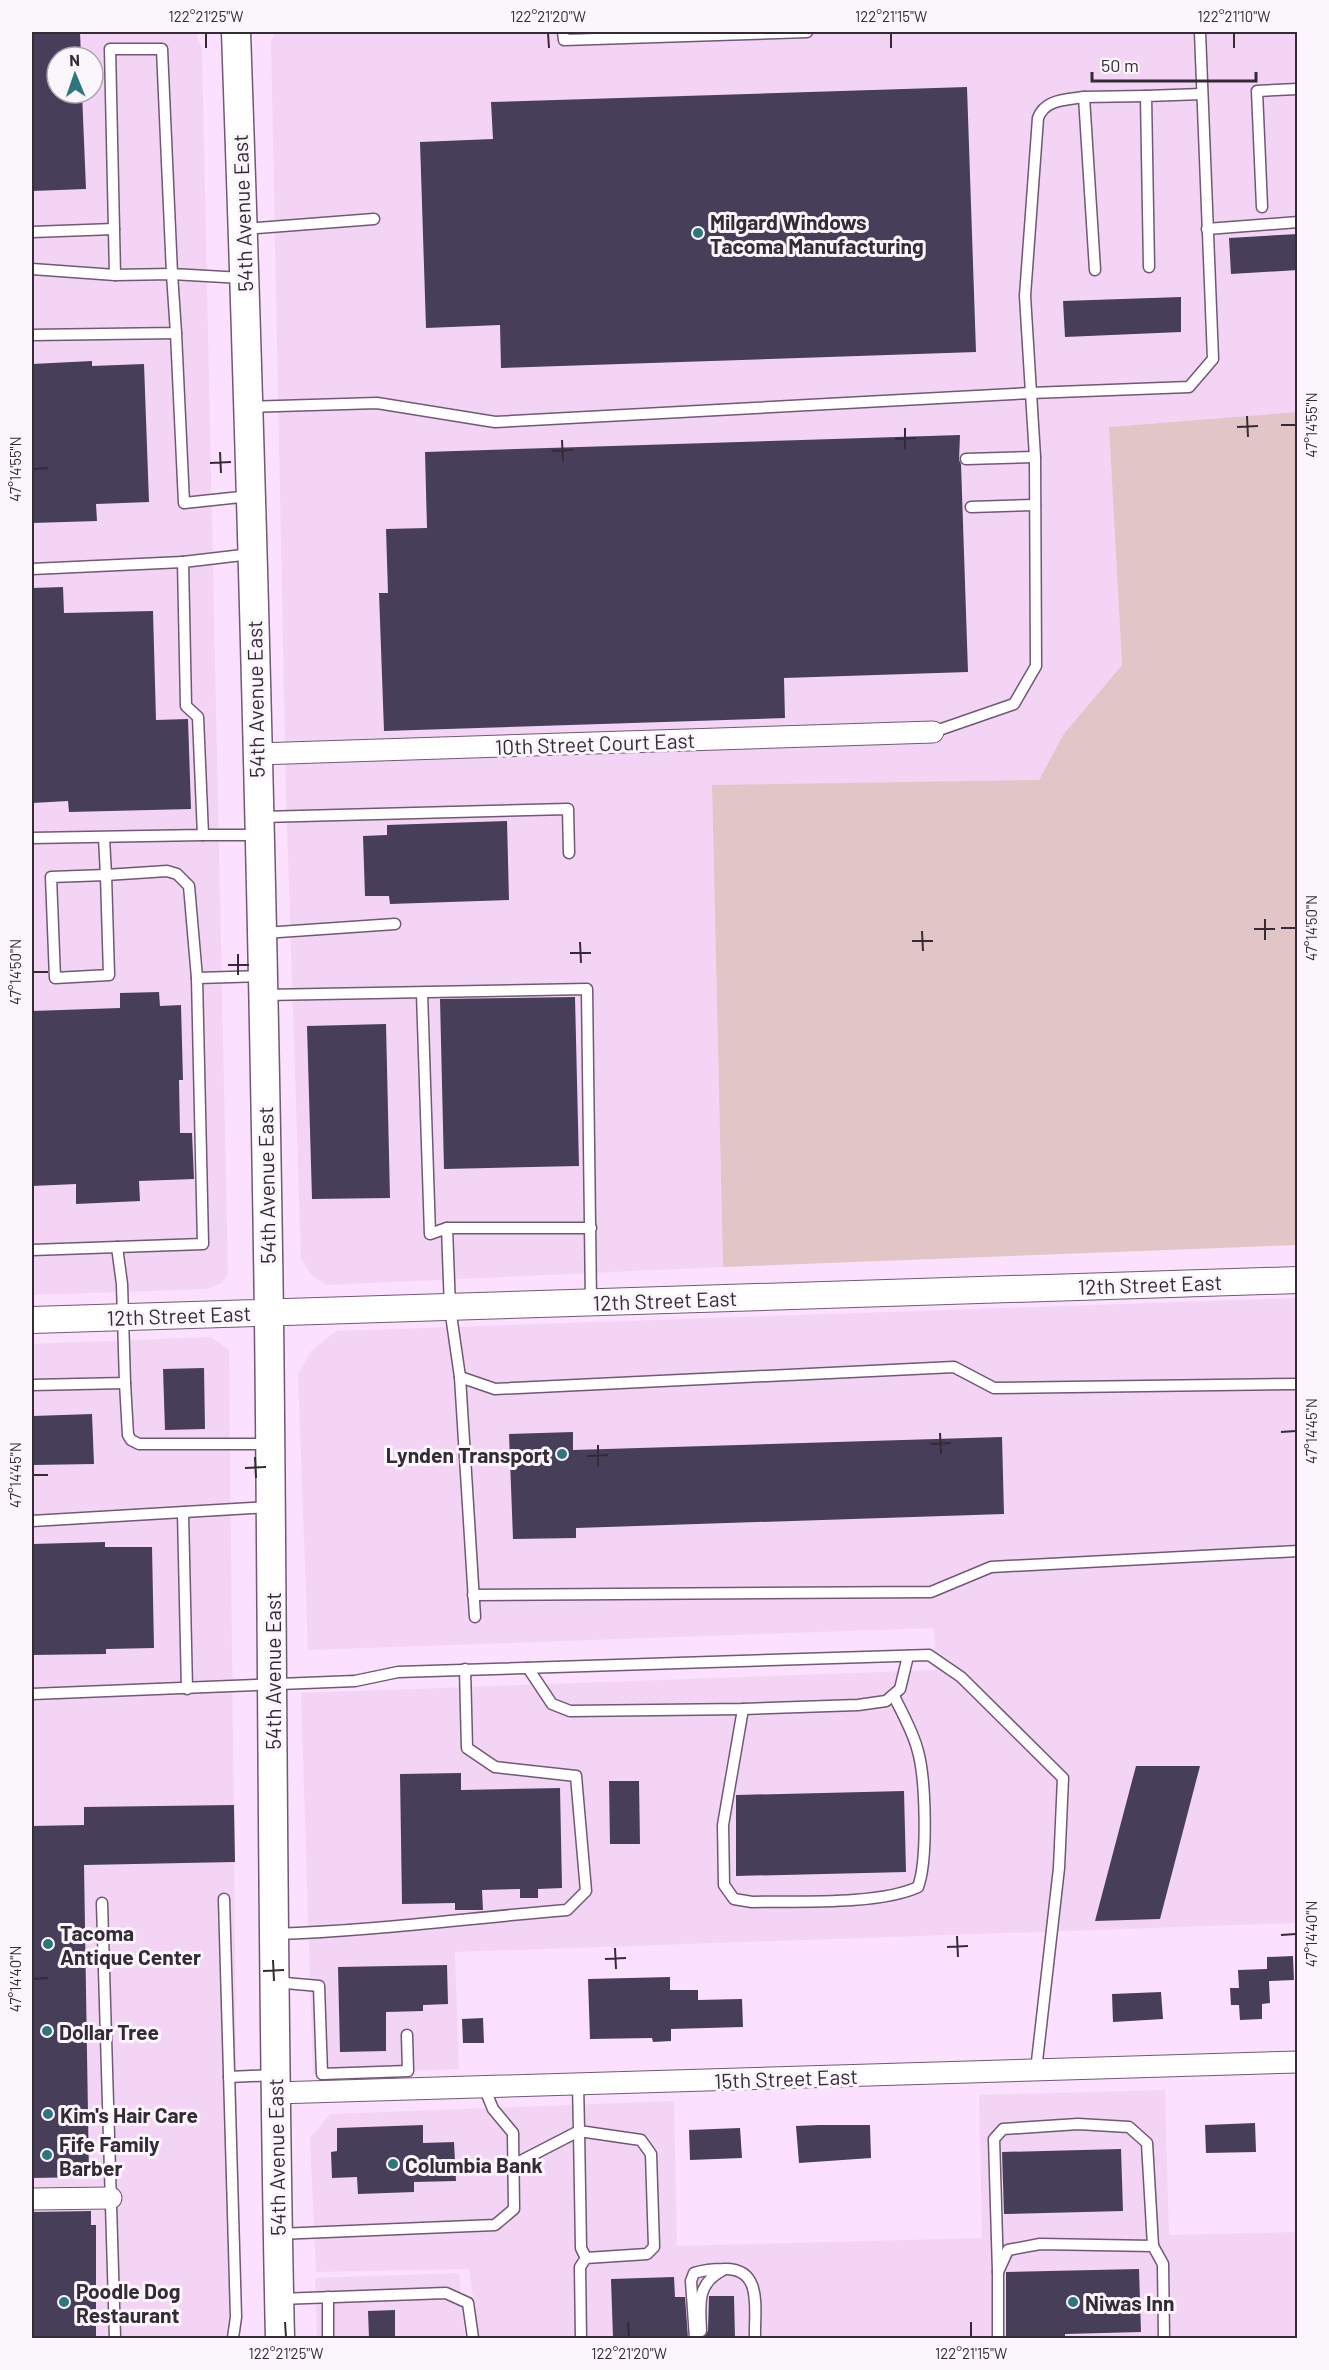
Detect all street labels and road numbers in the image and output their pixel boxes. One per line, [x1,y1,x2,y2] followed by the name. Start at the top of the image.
[227,134,257,292] street label: 54th Avenue East
[241,620,269,778] street label: 54th Avenue East
[494,727,696,759] street label: 10th Street Court East
[252,1106,280,1264] street label: 54th Avenue East
[1077,1269,1223,1299] street label: 12th Street East
[592,1285,738,1315] street label: 12th Street East
[106,1300,252,1330] street label: 12th Street East
[260,1592,285,1750] street label: 54th Avenue East
[714,2063,858,2093] street label: 15th Street East
[262,2078,290,2236] street label: 54th Avenue East

